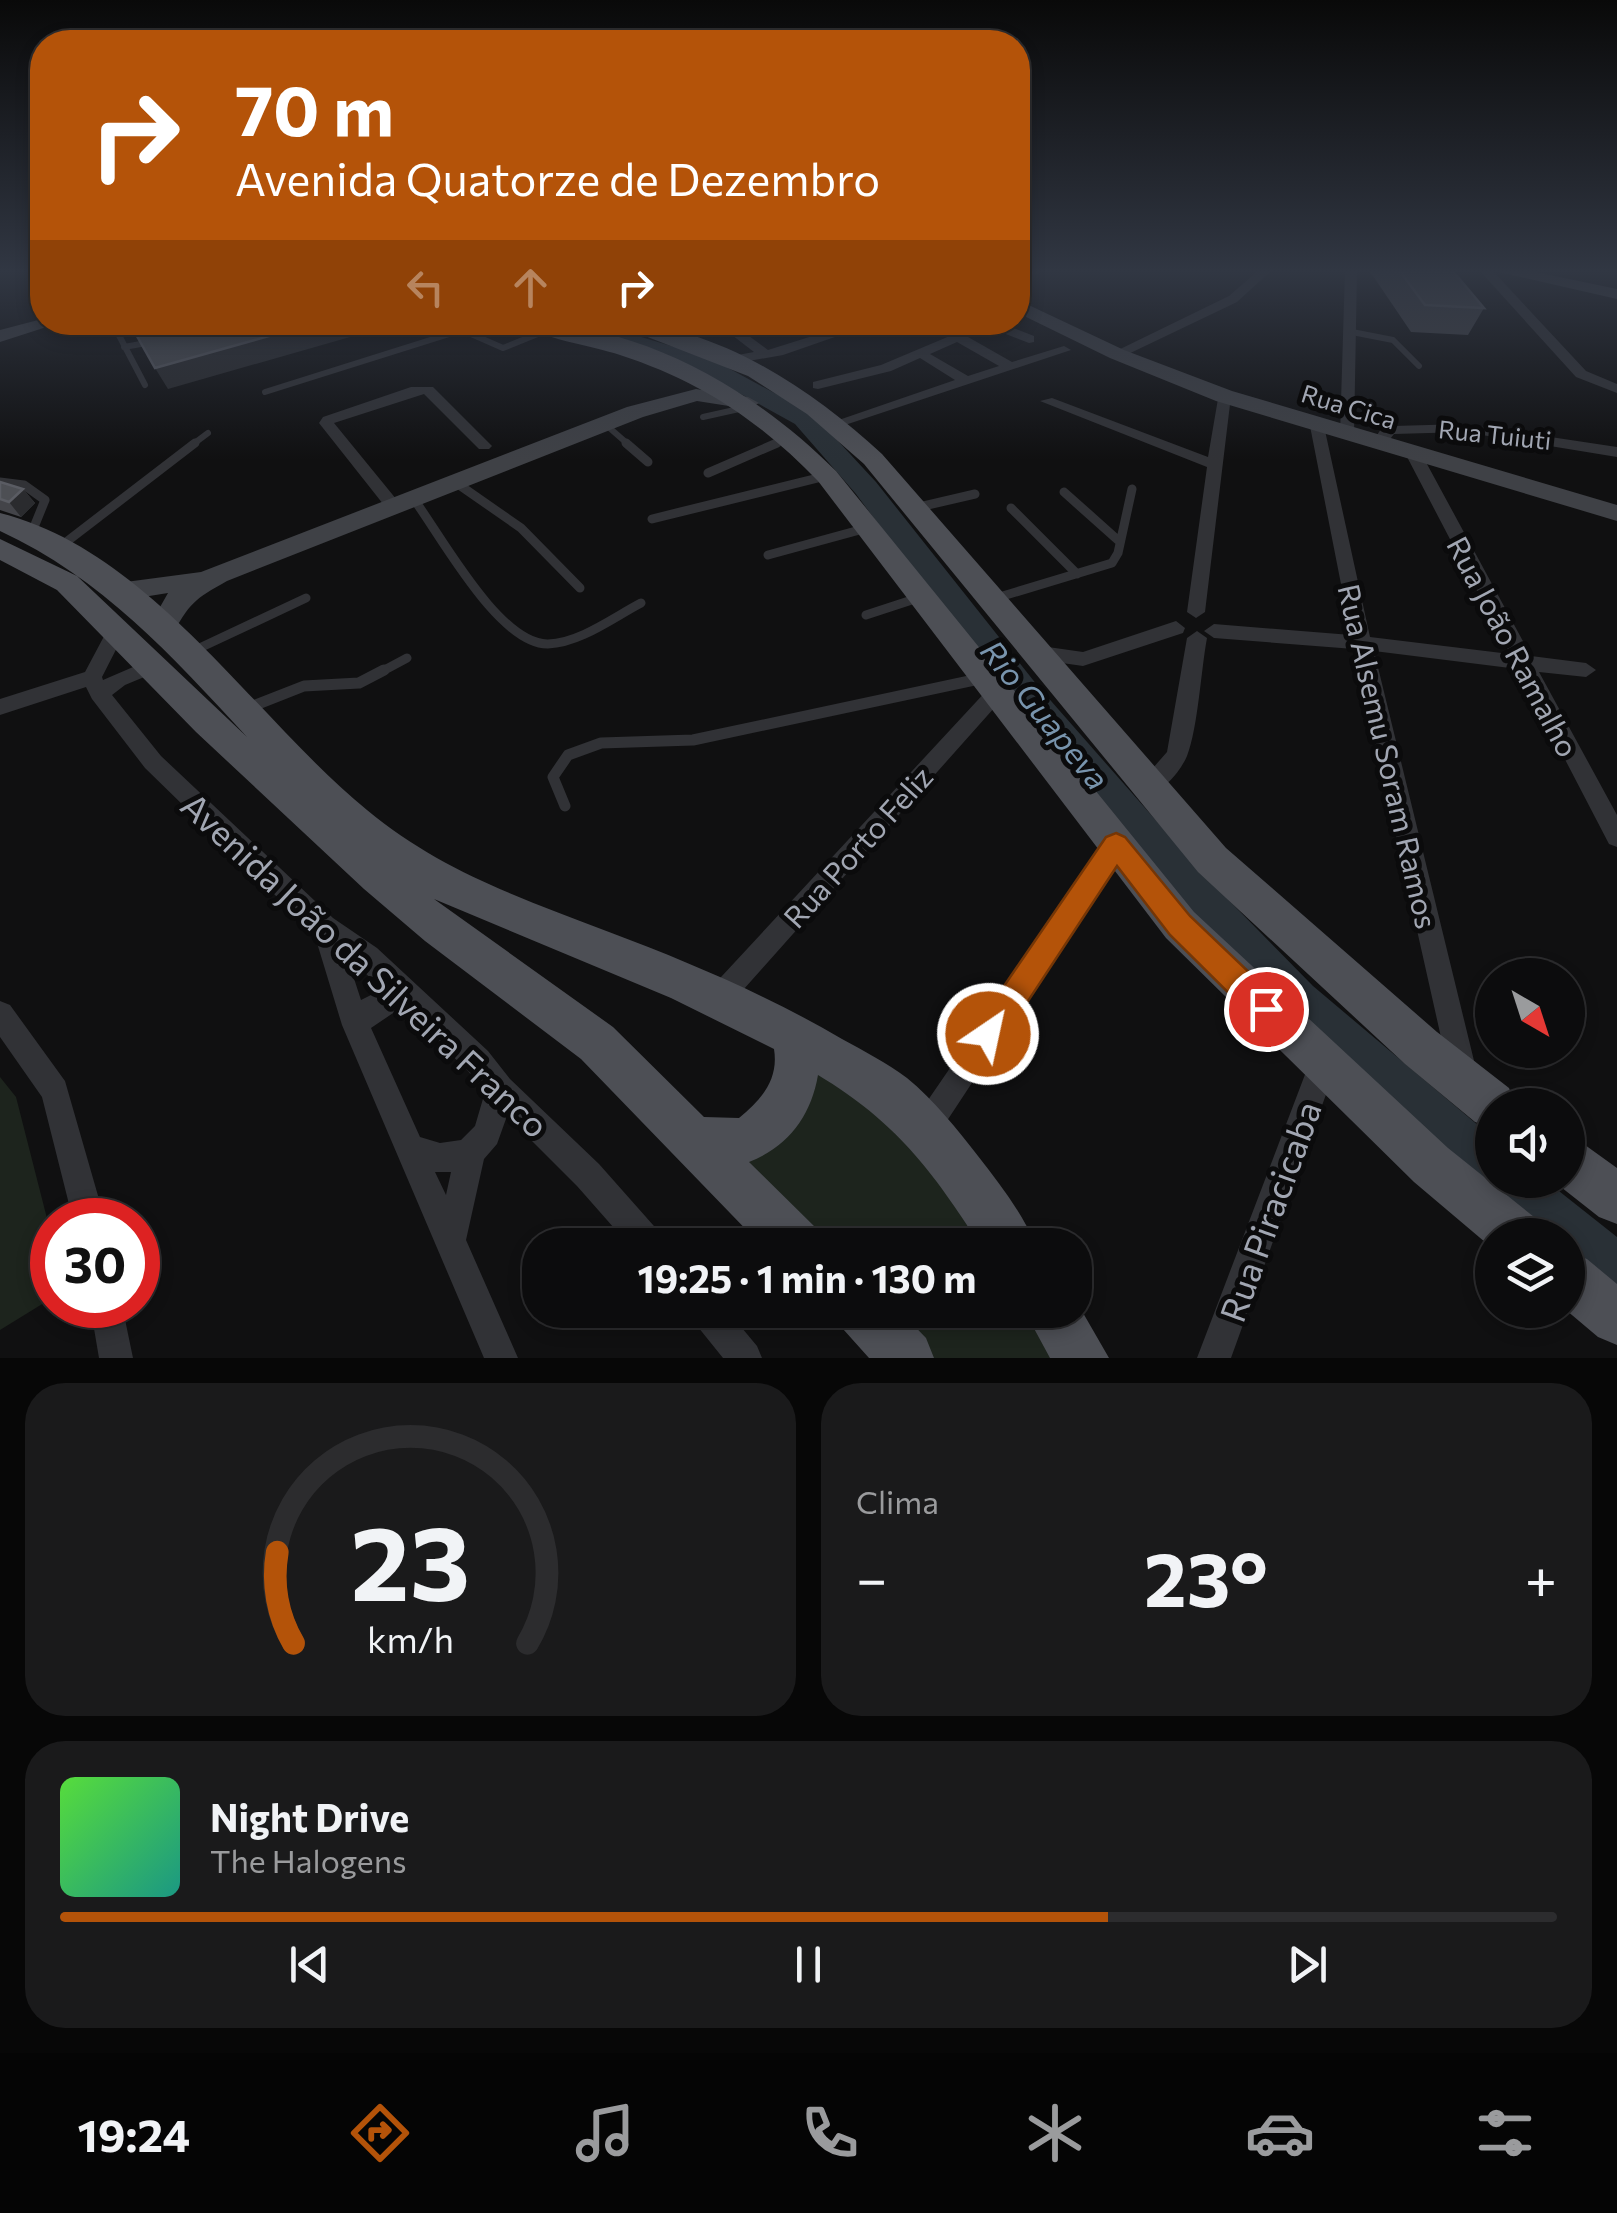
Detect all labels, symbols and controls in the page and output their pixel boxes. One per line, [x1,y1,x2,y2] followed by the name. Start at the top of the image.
[235,65,394,150] text: 70 m
[70,70,200,200] icon: right
[235,150,880,205] text: Avenida Quatorze de Dezembro
[398,260,453,315] icon: left
[503,260,558,315] icon: ahead
[608,260,663,315] icon: right
[1298,377,1400,435] street label: Rua Cica
[1437,413,1553,455] street label: Rua Tuiuti
[1440,529,1588,763] street label: Rua João Ramalho
[1331,580,1447,932] street label: Rua Alsemu Soram Ramos
[973,631,1119,797] water label: Rio Guapeva
[775,758,939,934] street label: Rua Porto Feliz
[173,782,559,1146] street label: Avenida João da Silveira Franco
[1475,958,1585,1068] north arrow
[1475,958,1585,1328] map controls
[1224,967,1309,1052] pin
[936,982,1040,1086] position arrow
[1239,982,1294,1037] icon: arrive
[1475,1088,1585,1198] button: sound
[1209,1095,1329,1327] street label: Rua Piracicaba
[30,1198,160,1328] speed limit sign: 30
[1475,1218,1585,1328] button: layers
[638,1254,976,1301] text: 19:25 · 1 min · 130 m
[856,1481,939,1521] text: Clima
[351,1495,470,1622] text: 23
[1144,1531,1268,1622] text: 23°
[856,1543,887,1610] text: −
[1525,1543,1557,1610] text: +
[367,1617,454,1660] text: km/h
[210,1793,409,1840] text: Night Drive
[210,1840,407,1880] text: The Halogens
[282,1937,337,1992] icon: previous
[781,1937,836,1992] icon: pause
[1280,1937,1335,1992] icon: next
[345,2098,415,2168] icon: directions
[570,2098,640,2168] icon: music
[795,2098,865,2168] icon: phone
[1020,2098,1090,2168] icon: climate
[1245,2098,1315,2168] icon: car
[1470,2098,1540,2168] icon: filters
[77,2106,190,2161] text: 19:24

